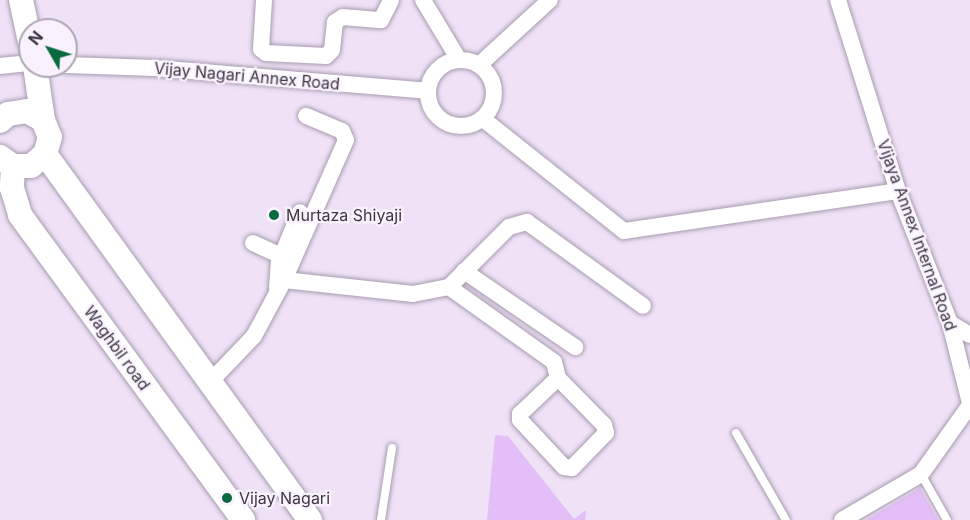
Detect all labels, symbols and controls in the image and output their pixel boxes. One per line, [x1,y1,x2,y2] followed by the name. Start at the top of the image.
[18,18,78,78] north arrow
[24,27,47,49] text: N
[153,58,341,94] street label: Vijay Nagari Annex Road
[873,137,961,333] street label: Vijaya Annex Internal Road
[286,205,402,225] place label: Murtaza Shiyaji
[267,208,281,222] marker: Murtaza Shiyaji
[80,302,154,394] street label: Waghbil road
[239,488,330,508] place label: Vijay Nagari
[220,491,234,505] marker: Vijay Nagari

